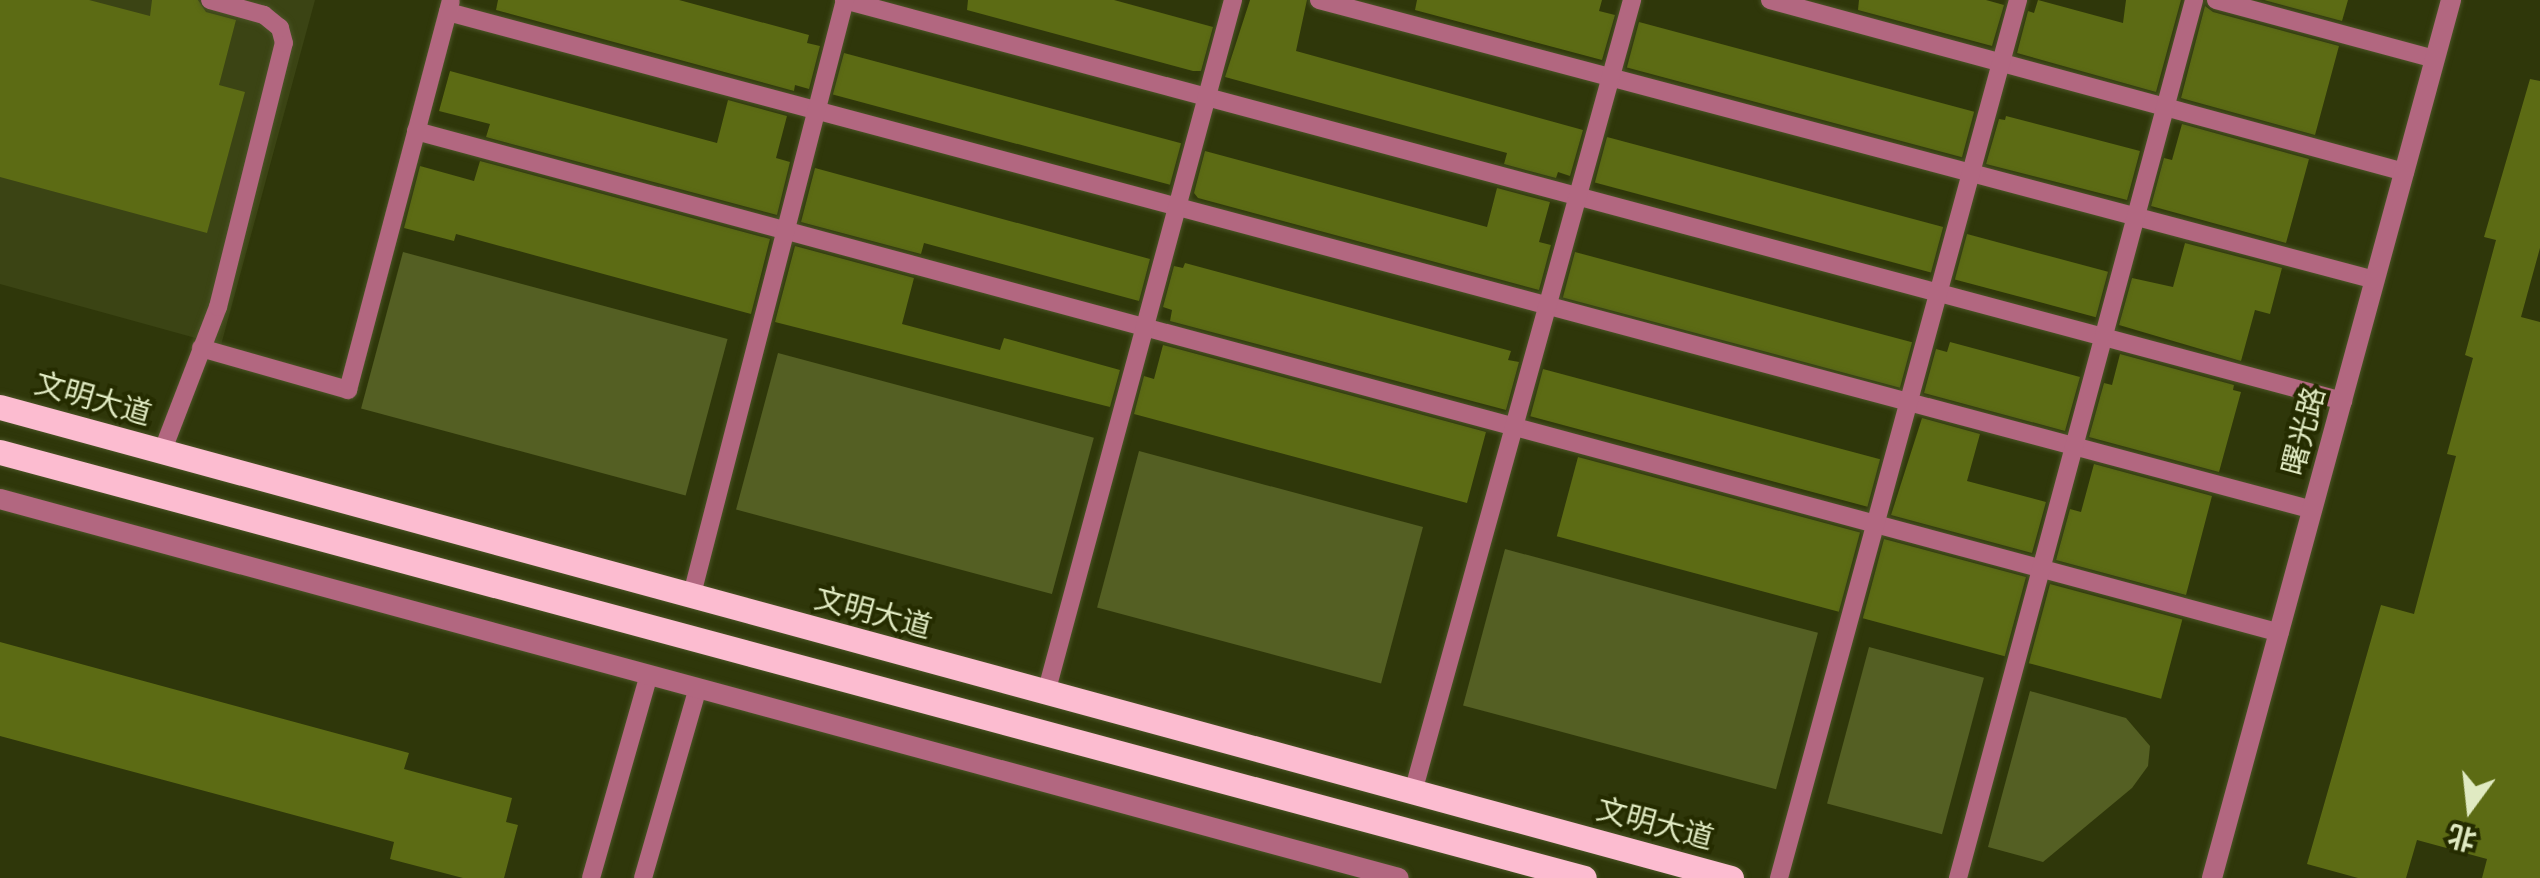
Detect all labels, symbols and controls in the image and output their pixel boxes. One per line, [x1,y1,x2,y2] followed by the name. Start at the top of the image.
[30,365,156,433] street label: 文明大道
[2275,383,2333,479] street label: 曙光路
[810,580,936,646] street label: 文明大道
[2420,758,2520,858] north arrow
[1592,791,1718,857] street label: 文明大道
[2444,818,2480,857] text: 北

